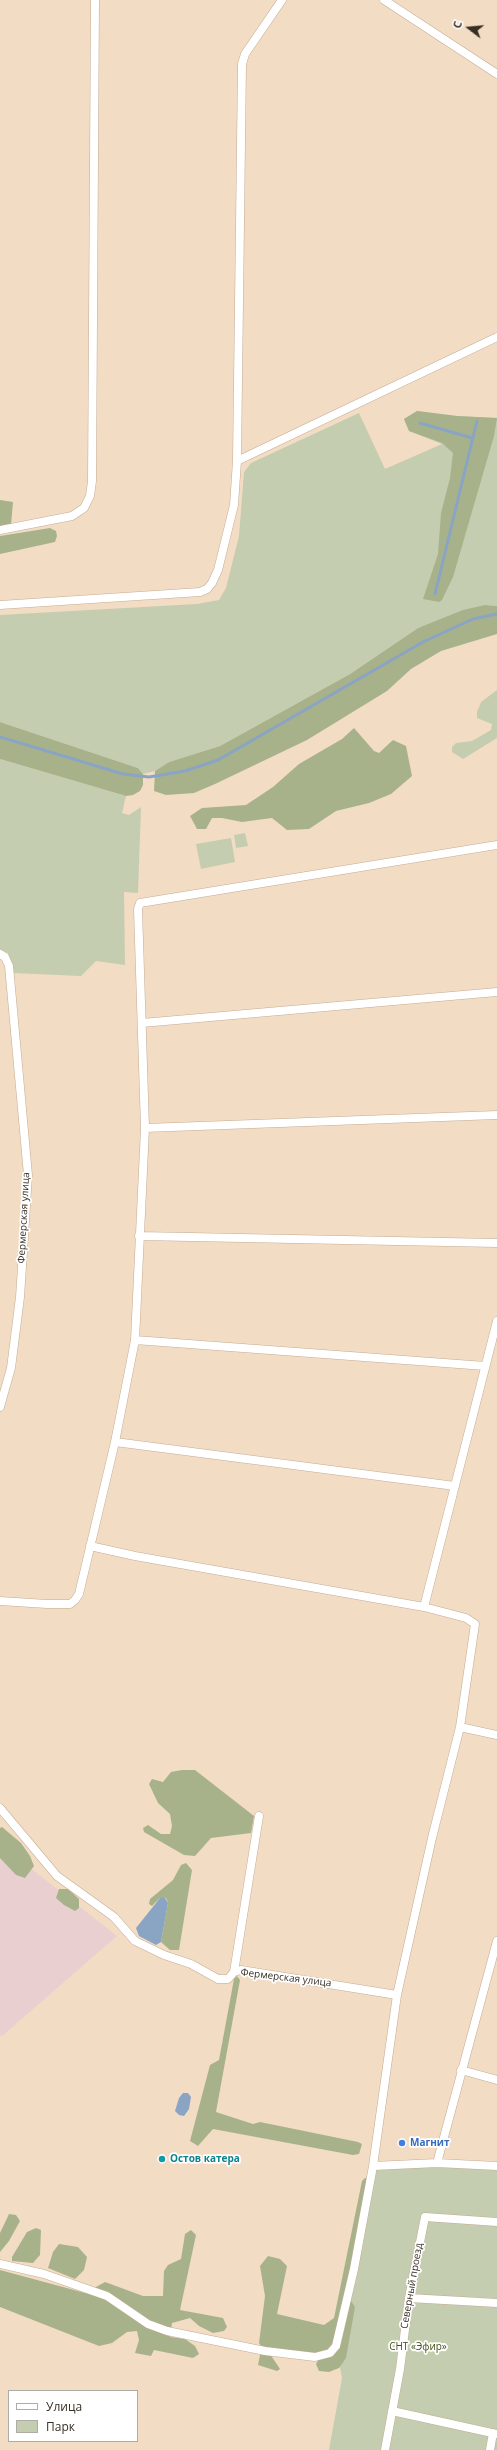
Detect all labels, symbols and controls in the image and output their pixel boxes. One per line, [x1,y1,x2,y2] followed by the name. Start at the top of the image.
[449,8,489,48] north arrow
[449,19,465,30] text: С
[16,1172,32,1264] street label: Фермерская улица
[240,1966,332,1990] street label: Фермерская улица
[410,2137,450,2149] place label: Магнит
[397,2138,407,2148] marker: Магнит
[170,2153,240,2165] place label: Остов катера
[157,2154,167,2164] marker: Остов катера
[399,2242,425,2330] street label: Северный проезд
[389,2341,447,2353] park label: СНТ «Эфир»
[8,2390,138,2442] legend
[46,2398,82,2415] text: Улица
[46,2418,75,2435] text: Парк

